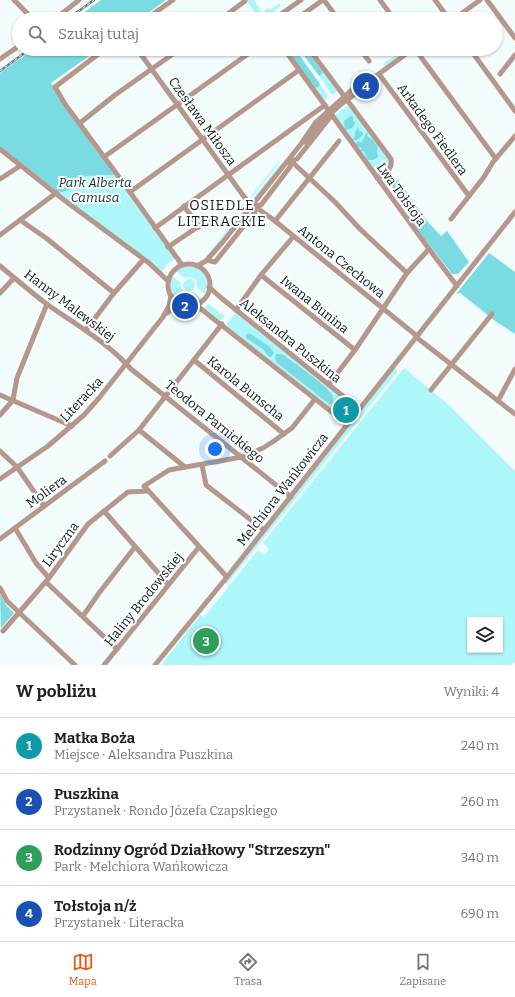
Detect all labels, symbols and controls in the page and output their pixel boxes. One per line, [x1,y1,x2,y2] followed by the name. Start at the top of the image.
[12,12,503,56] search box
[26,23,48,45] icon: search
[58,25,139,43] text: Szukaj tutaj
[353,71,379,101] pin: 4
[166,74,240,168] street label: Czesława Miłosza
[394,81,471,178] street label: Arkadego Fiedlera
[374,160,429,229] street label: Lwa Tołstoja
[58,175,132,205] park label: Park Alberta Camusa
[177,197,267,230] district label: OSIEDLE LITERACKIE
[295,222,388,301] street label: Antona Czechowa
[21,266,118,344] street label: Hanny Malewskiej
[278,272,352,336] street label: Iwana Bunina
[172,291,198,321] pin: 2
[237,295,344,386] street label: Aleksandra Puszkina
[204,353,287,424] street label: Karola Bunscha
[57,374,106,425] street label: Literacka
[162,377,267,466] street label: Teodora Parnickiego
[333,395,359,425] pin: 1
[234,430,331,549] street label: Melchiora Wańkowicza
[205,439,225,459] your location
[23,472,69,511] street label: Moliera
[39,519,82,570] street label: Liryczna
[101,550,186,649] street label: Haliny Brodowskiej
[467,617,503,653] map controls
[467,617,503,653] button: layers
[193,626,219,656] pin: 3
[16,681,97,702] text: W pobliżu
[444,684,499,699] text: Wyniki: 4
[54,729,135,747] text: Matka Boża
[26,738,32,753] text: 1
[461,738,499,753] text: 240 m
[54,747,233,762] text: Miejsce · Aleksandra Puszkina
[54,785,119,803] text: Puszkina
[25,794,33,809] text: 2
[461,794,499,809] text: 260 m
[54,803,278,818] text: Przystanek · Rondo Józefa Czapskiego
[54,841,330,859] text: Rodzinny Ogród Działkowy "Strzeszyn"
[25,850,33,865] text: 3
[461,850,499,865] text: 340 m
[54,859,228,874] text: Park · Melchiora Wańkowicza
[54,897,137,915] text: Tołstoja n/ż
[25,906,33,921] text: 4
[460,906,499,921] text: 690 m
[54,915,184,930] text: Przystanek · Literacka
[69,951,97,988] tab: Mapa
[234,951,262,988] tab: Trasa
[399,951,446,988] tab: Zapisane

